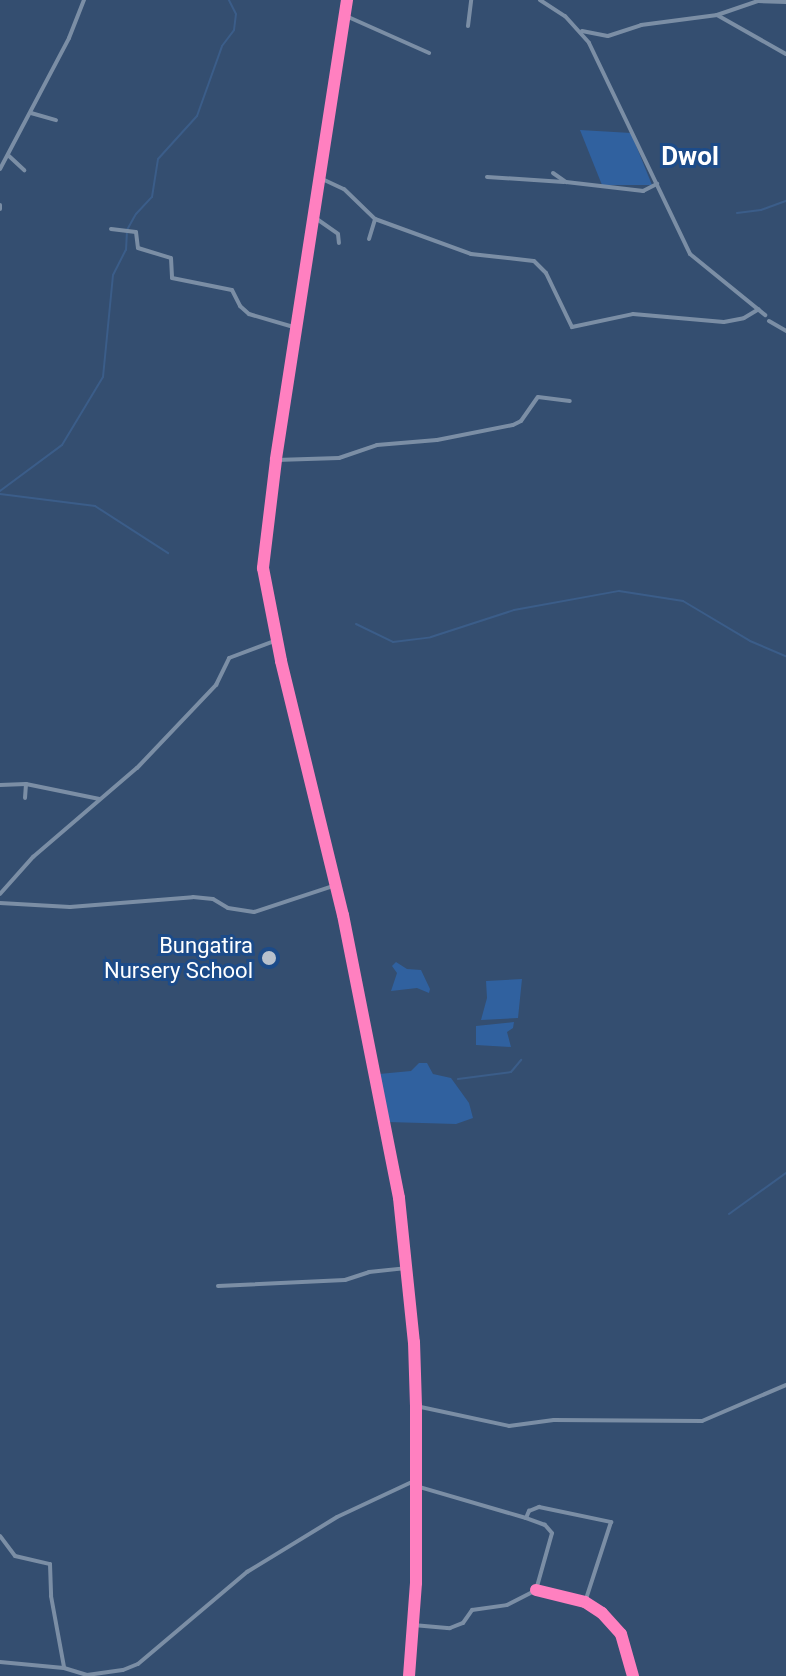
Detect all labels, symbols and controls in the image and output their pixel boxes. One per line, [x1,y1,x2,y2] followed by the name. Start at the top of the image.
[661,141,719,173] district label: Dwol
[104,932,253,984] place label: Bungatira Nursery School
[260,949,278,967] marker: Bungatira Nursery School

